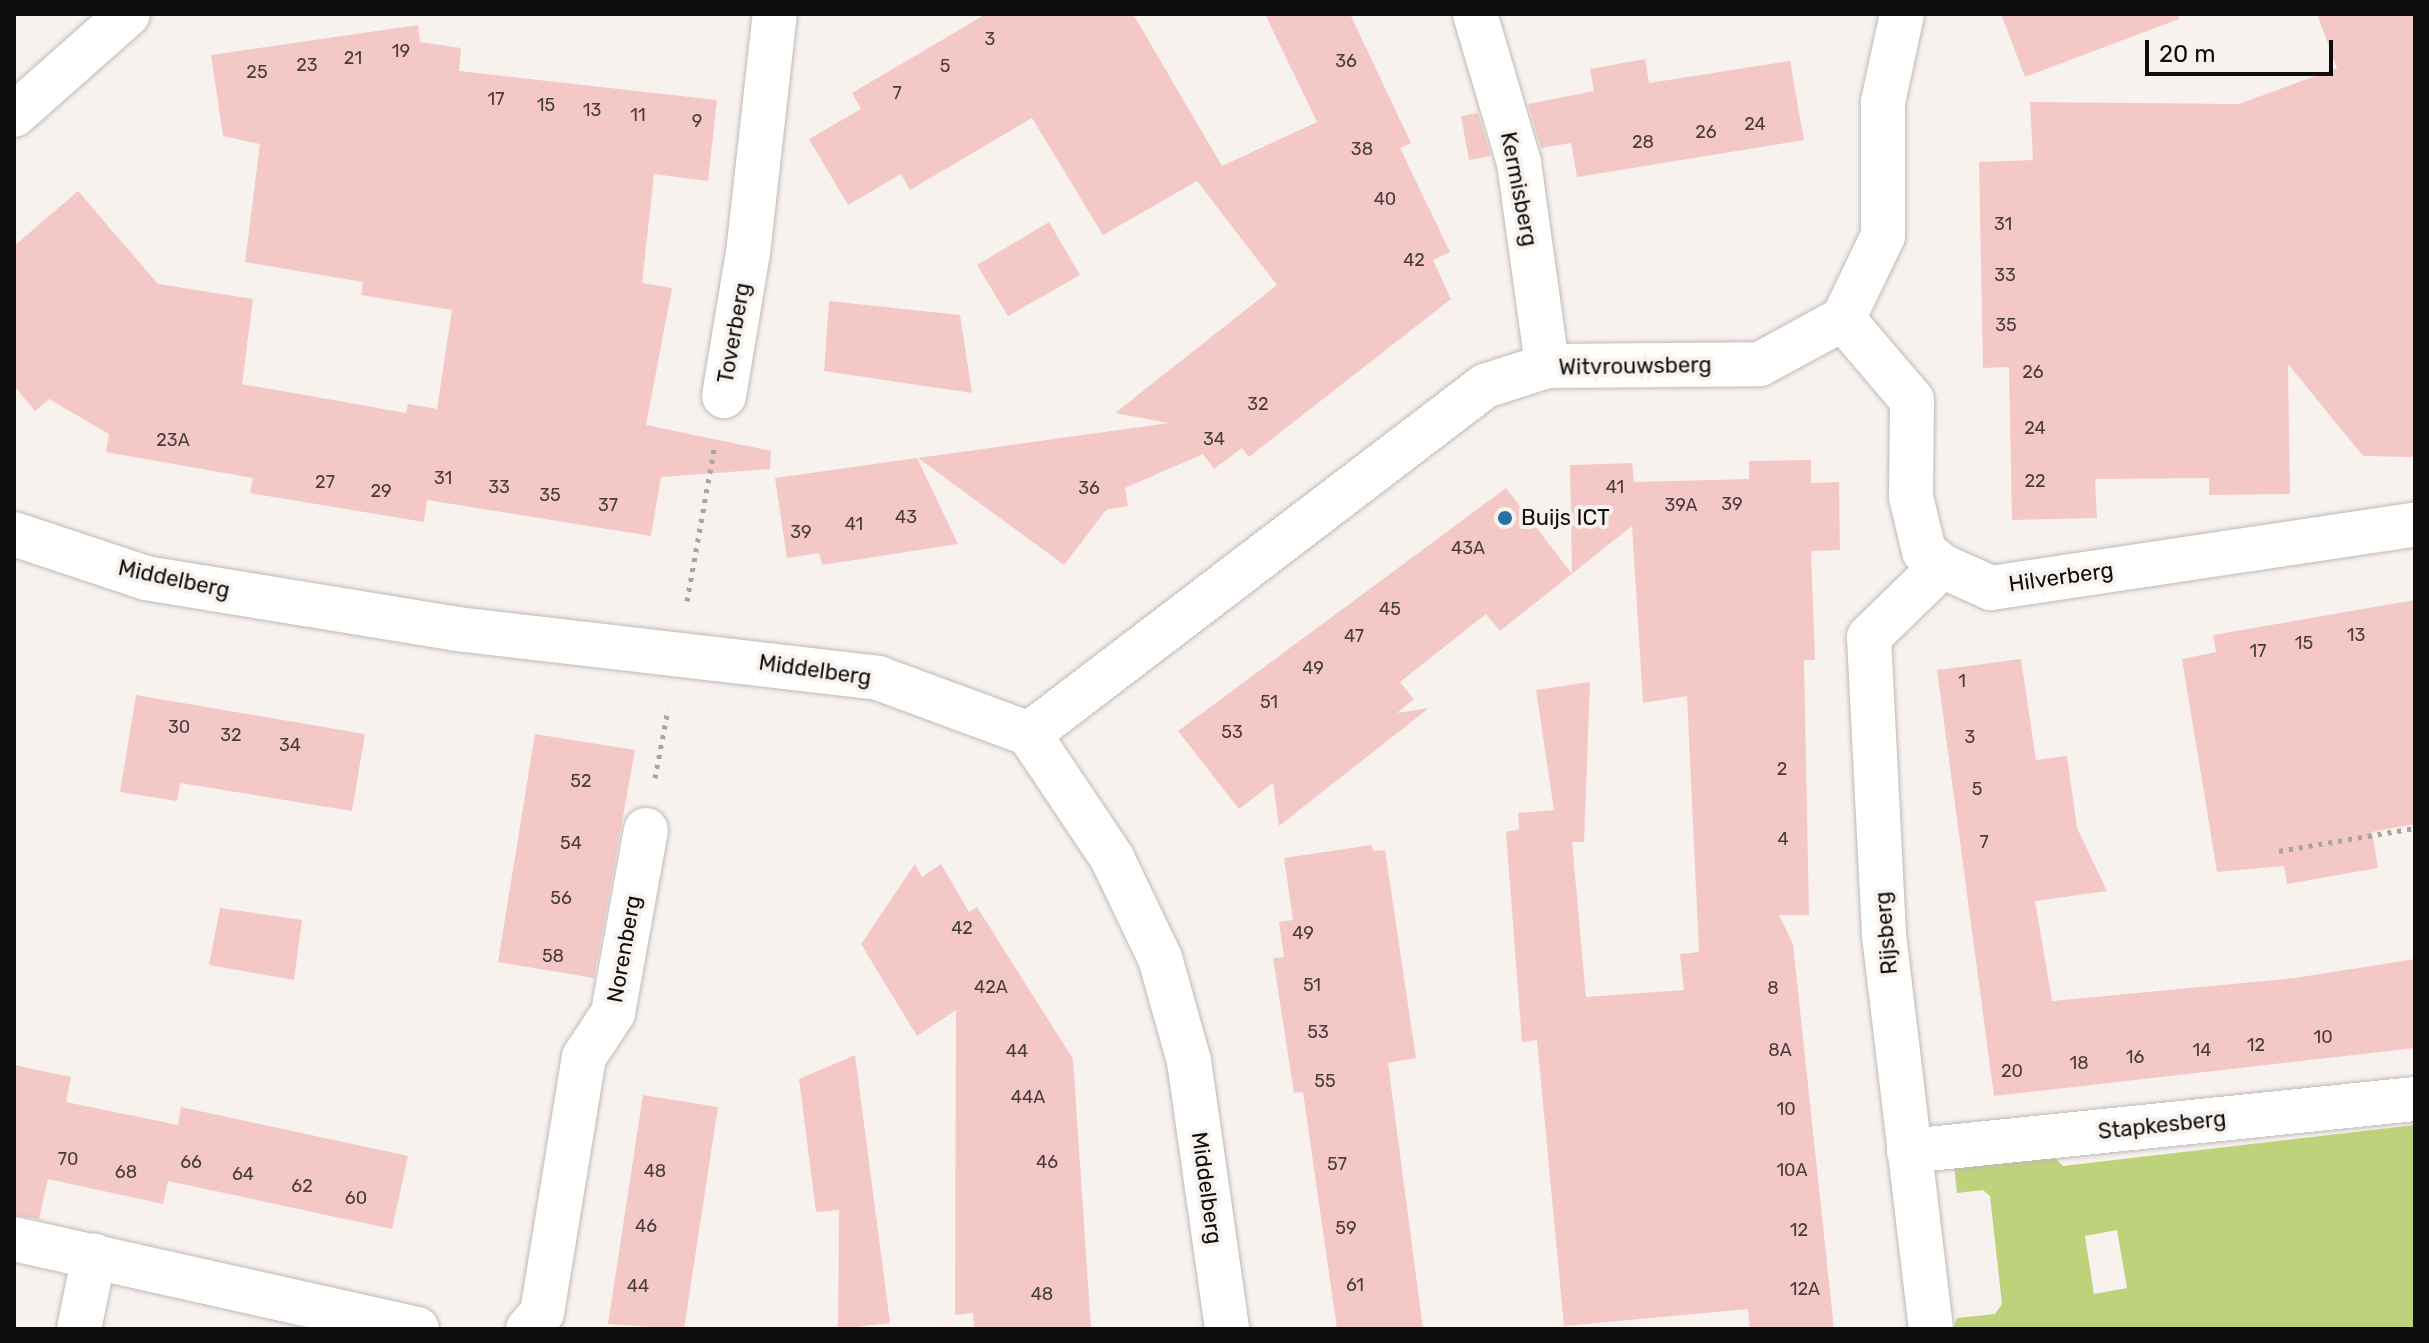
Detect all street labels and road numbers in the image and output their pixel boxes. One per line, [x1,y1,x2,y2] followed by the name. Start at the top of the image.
[1495,130,1543,248] street label: Kermisberg
[712,280,756,386] street label: Toverberg
[1558,351,1712,381] street label: Witvrouwsberg
[116,554,232,604] street label: Middelberg
[2007,557,2115,597] street label: Hilverberg
[757,649,873,691] street label: Middelberg
[1869,890,1903,976] street label: Rijsberg
[602,893,646,1005] street label: Norenberg
[2097,1105,2227,1145] street label: Stapkesberg
[1186,1130,1228,1246] street label: Middelberg

